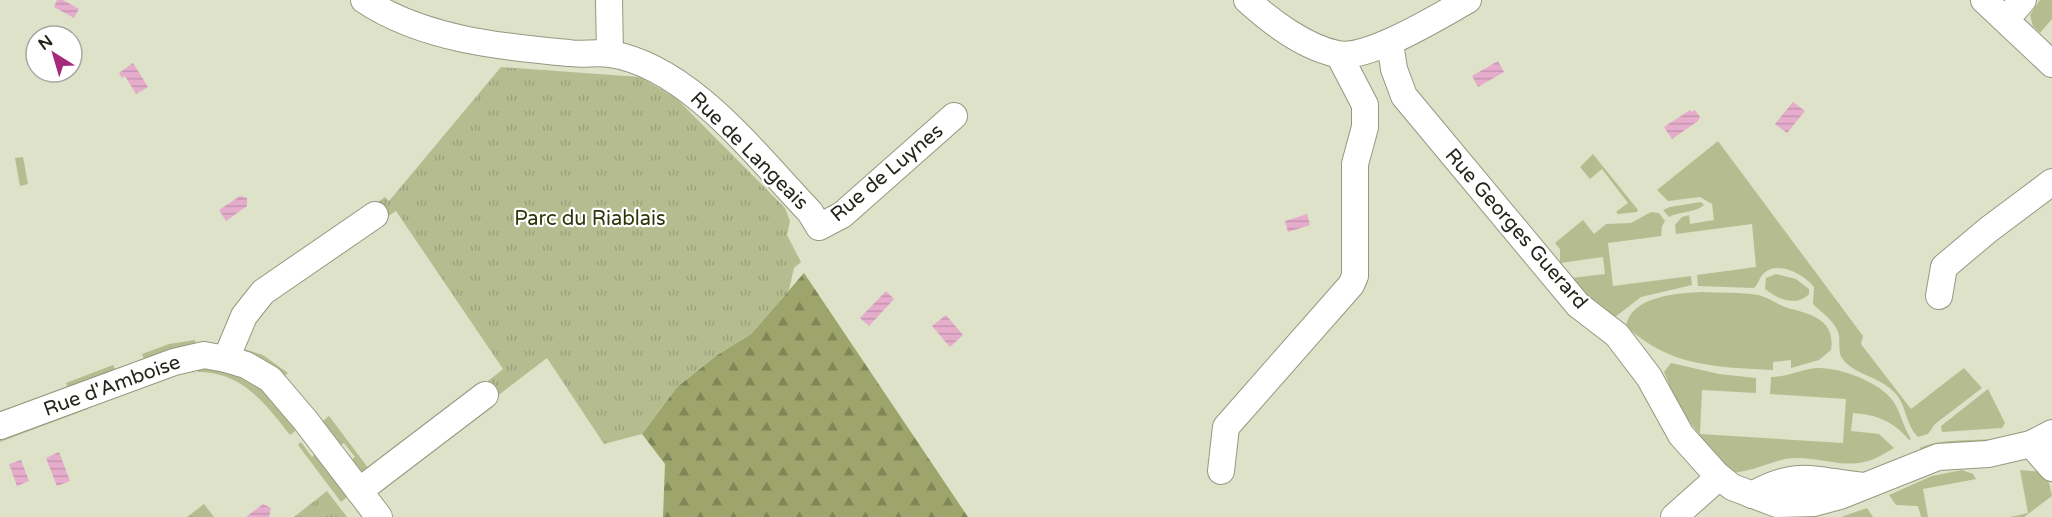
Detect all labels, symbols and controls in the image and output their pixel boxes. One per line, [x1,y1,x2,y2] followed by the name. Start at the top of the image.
[24,24,84,84] north arrow
[34,31,57,55] text: N
[685,87,813,215] street label: Rue de Langeais
[826,119,948,227] street label: Rue de Luynes
[1440,144,1592,314] street label: Rue Georges Guerard
[514,207,666,231] park label: Parc du Riablais
[40,350,184,422] street label: Rue d'Amboise

